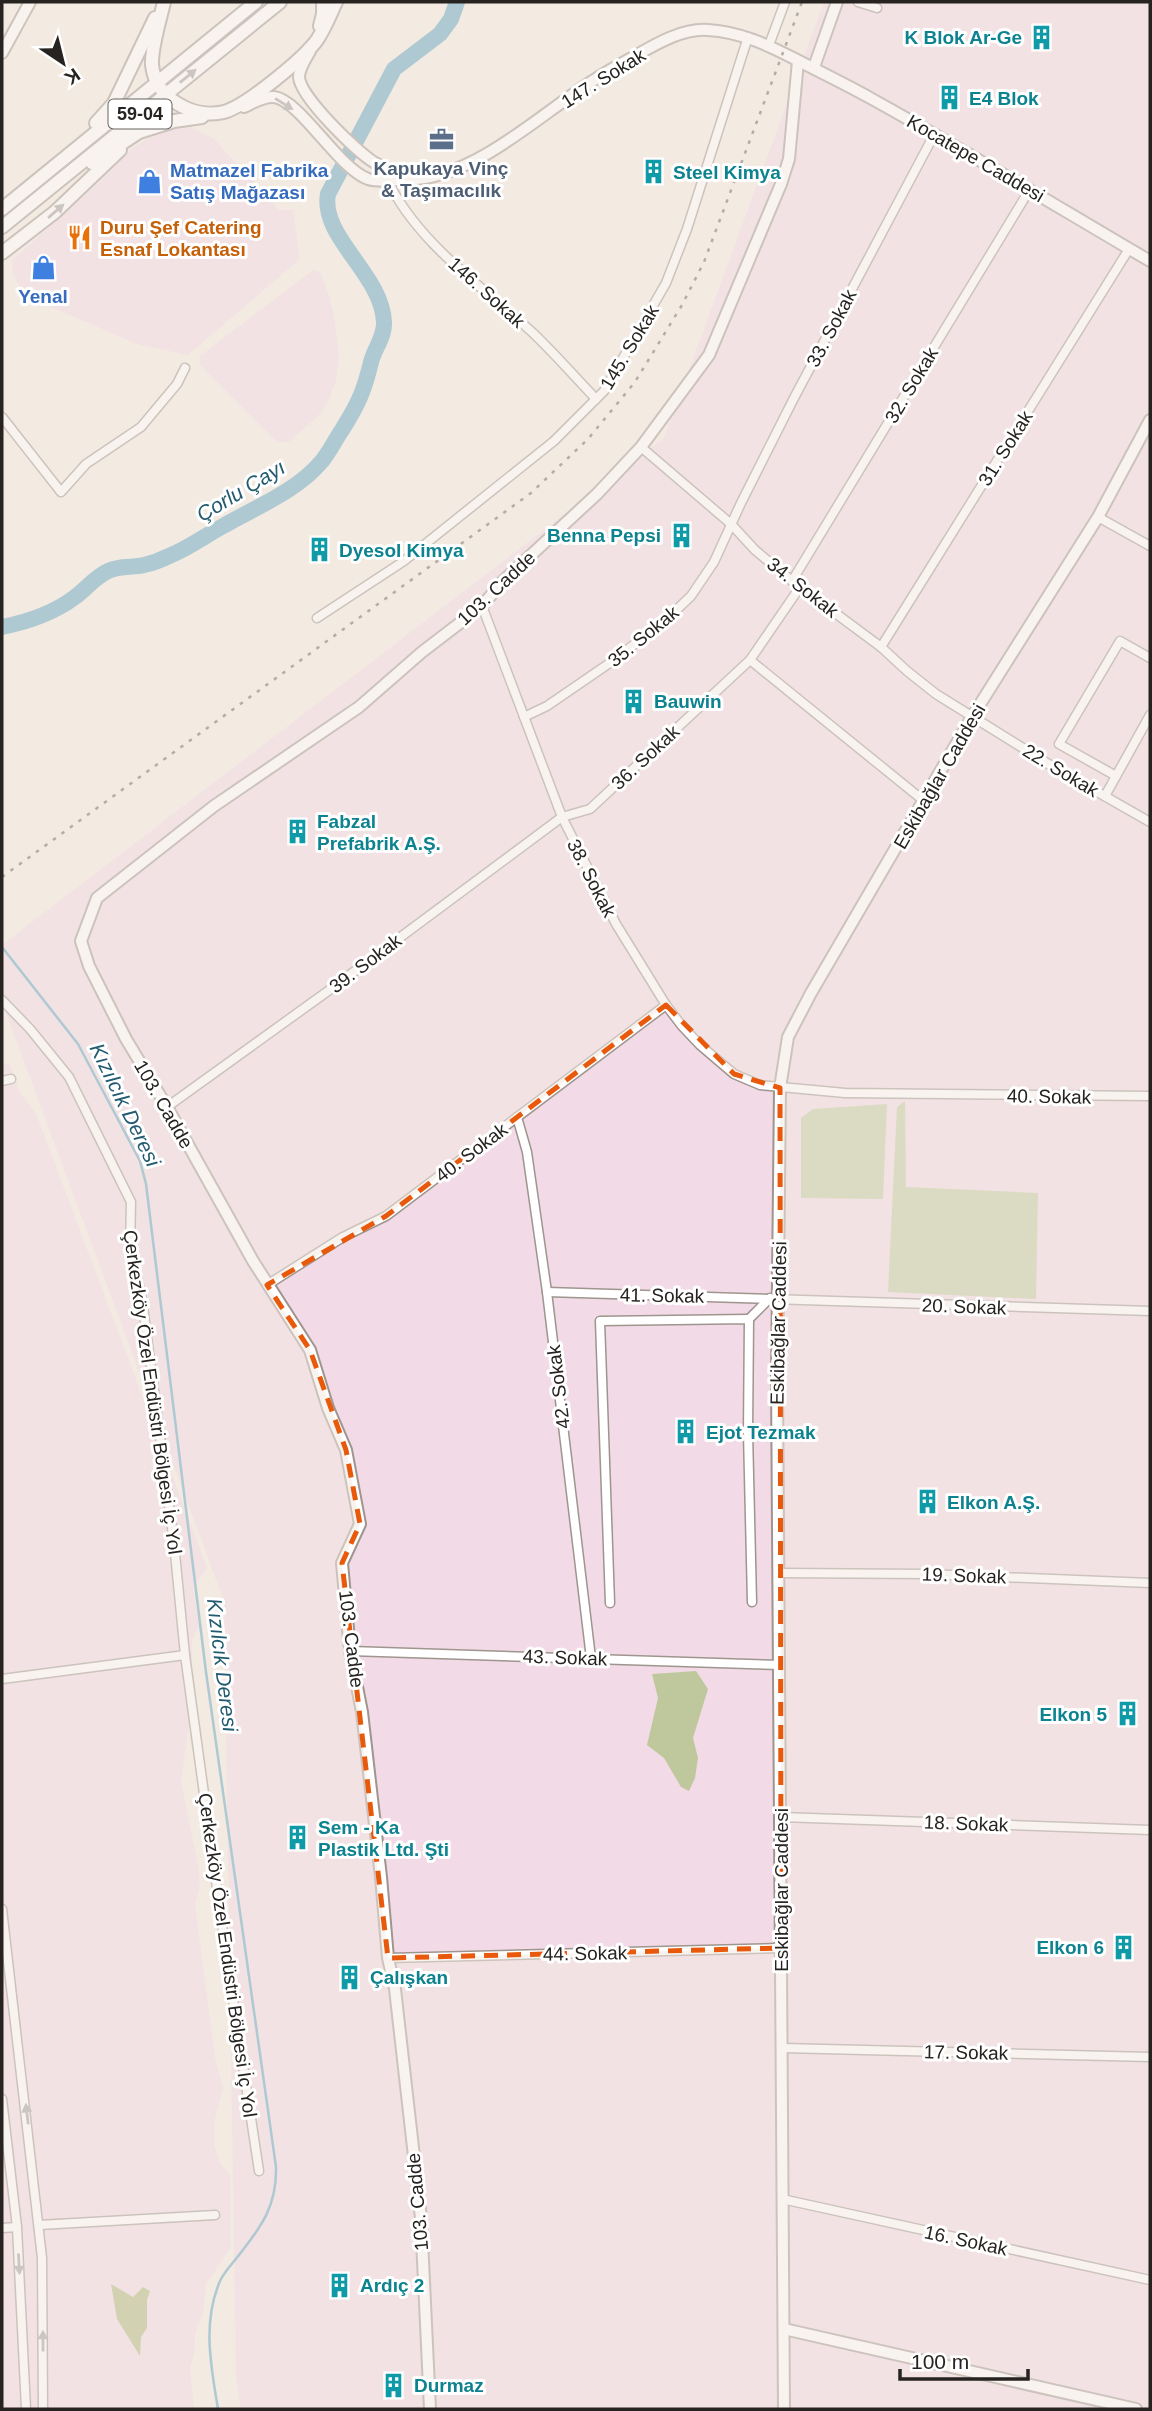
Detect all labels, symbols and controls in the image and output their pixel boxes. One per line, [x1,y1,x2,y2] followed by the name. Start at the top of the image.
[1028,23,1056,51] building icon: K Blok Ar-Ge
[904,27,1022,48] place label: K Blok Ar-Ge
[28,28,98,98] north arrow
[557,44,650,113] street label: 147. Sokak
[61,64,84,89] text: K
[179,69,196,84] one-way arrow
[935,84,963,112] building icon: E4 Blok
[969,88,1039,109] place label: E4 Blok
[274,97,294,110] one-way arrow
[108,100,172,128] road number: 59-04
[903,111,1048,206] street label: Kocatepe Caddesi
[427,126,455,154] office icon: Kapukaya Vinç & Taşımacılık
[374,158,509,201] place label: Kapukaya Vinç & Taşımacılık
[639,158,667,186] building icon: Steel Kimya
[170,160,329,203] place label: Matmazel Fabrika Satış Mağazası
[673,162,781,183] place label: Steel Kimya
[136,167,164,195] shop icon: Matmazel Fabrika Satış Mağazası
[47,204,64,219] one-way arrow
[100,217,262,260] place label: Duru Şef Catering Esnaf Lokantası
[66,224,94,252] restaurant icon: Duru Şef Catering Esnaf Lokantası
[444,253,529,332] street label: 146. Sokak
[29,254,57,282] shop icon: Yenal
[18,286,68,307] place label: Yenal
[802,286,861,370] street label: 33. Sokak
[596,301,663,393] street label: 145. Sokak
[881,343,942,427] street label: 32. Sokak
[974,406,1037,490] street label: 31. Sokak
[192,455,289,526] water label: Çorlu Çayı
[667,521,695,549] building icon: Benna Pepsi
[547,525,661,546] place label: Benna Pepsi
[305,536,333,564] building icon: Dyesol Kimya
[339,540,464,561] place label: Dyesol Kimya
[453,547,539,630] street label: 103. Cadde
[763,553,843,622] street label: 34. Sokak
[604,601,683,671] street label: 35. Sokak
[620,687,648,715] building icon: Bauwin
[654,691,722,712] place label: Bauwin
[889,700,989,852] street label: Eskibağlar Caddesi
[607,721,684,794] street label: 36. Sokak
[1019,740,1103,801] street label: 22. Sokak
[317,811,441,854] place label: Fabzal Prefabrik A.Ş.
[283,818,311,846] building icon: Fabzal Prefabrik A.Ş.
[563,836,620,921] street label: 38. Sokak
[325,929,406,997] street label: 39. Sokak
[86,1039,166,1171] water label: Kızılcık Deresi
[130,1056,197,1152] street label: 103. Cadde
[1007,1085,1092,1108] street label: 40. Sokak
[431,1118,512,1186] street label: 40. Sokak
[119,1229,186,1556] street label: Çerkezköy Özel Endüstri Bölgesi İç Yol
[767,1241,790,1405] street label: Eskibağlar Caddesi
[620,1284,705,1307] street label: 41. Sokak
[921,1295,1007,1318] street label: 20. Sokak
[543,1343,574,1430] street label: 42. Sokak
[672,1418,700,1446] building icon: Ejot Tezmak
[706,1422,816,1443] place label: Ejot Tezmak
[913,1488,941,1516] building icon: Elkon A.Ş.
[947,1492,1040,1513] place label: Elkon A.Ş.
[921,1564,1007,1587] street label: 19. Sokak
[335,1589,368,1689] street label: 103. Cadde
[203,1597,242,1734] water label: Kızılcık Deresi
[522,1646,608,1669] street label: 43. Sokak
[1113,1700,1141,1728] building icon: Elkon 5
[1039,1704,1107,1725] place label: Elkon 5
[194,1792,261,2119] street label: Çerkezköy Özel Endüstri Bölgesi İç Yol
[771,1808,792,1972] street label: Eskibağlar Caddesi
[923,1812,1009,1835] street label: 18. Sokak
[318,1817,449,1860] place label: Sem - Ka Plastik Ltd. Şti
[284,1824,312,1852] building icon: Sem - Ka Plastik Ltd. Şti
[1110,1933,1138,1961] building icon: Elkon 6
[1036,1937,1104,1958] place label: Elkon 6
[543,1942,628,1965] street label: 44. Sokak
[336,1963,364,1991] building icon: Çalışkan
[370,1967,448,1988] place label: Çalışkan
[924,2041,1009,2064] street label: 17. Sokak
[22,2103,33,2125] one-way arrow
[403,2152,432,2252] street label: 103. Cadde
[922,2221,1010,2260] street label: 16. Sokak
[14,2254,25,2276] one-way arrow
[326,2271,354,2299] building icon: Ardıç 2
[360,2275,424,2296] place label: Ardıç 2
[37,2330,49,2352] one-way arrow
[900,2338,1028,2382] scale bar
[911,2350,969,2373] text: 100 m
[380,2371,408,2399] building icon: Durmaz
[414,2375,484,2396] place label: Durmaz

